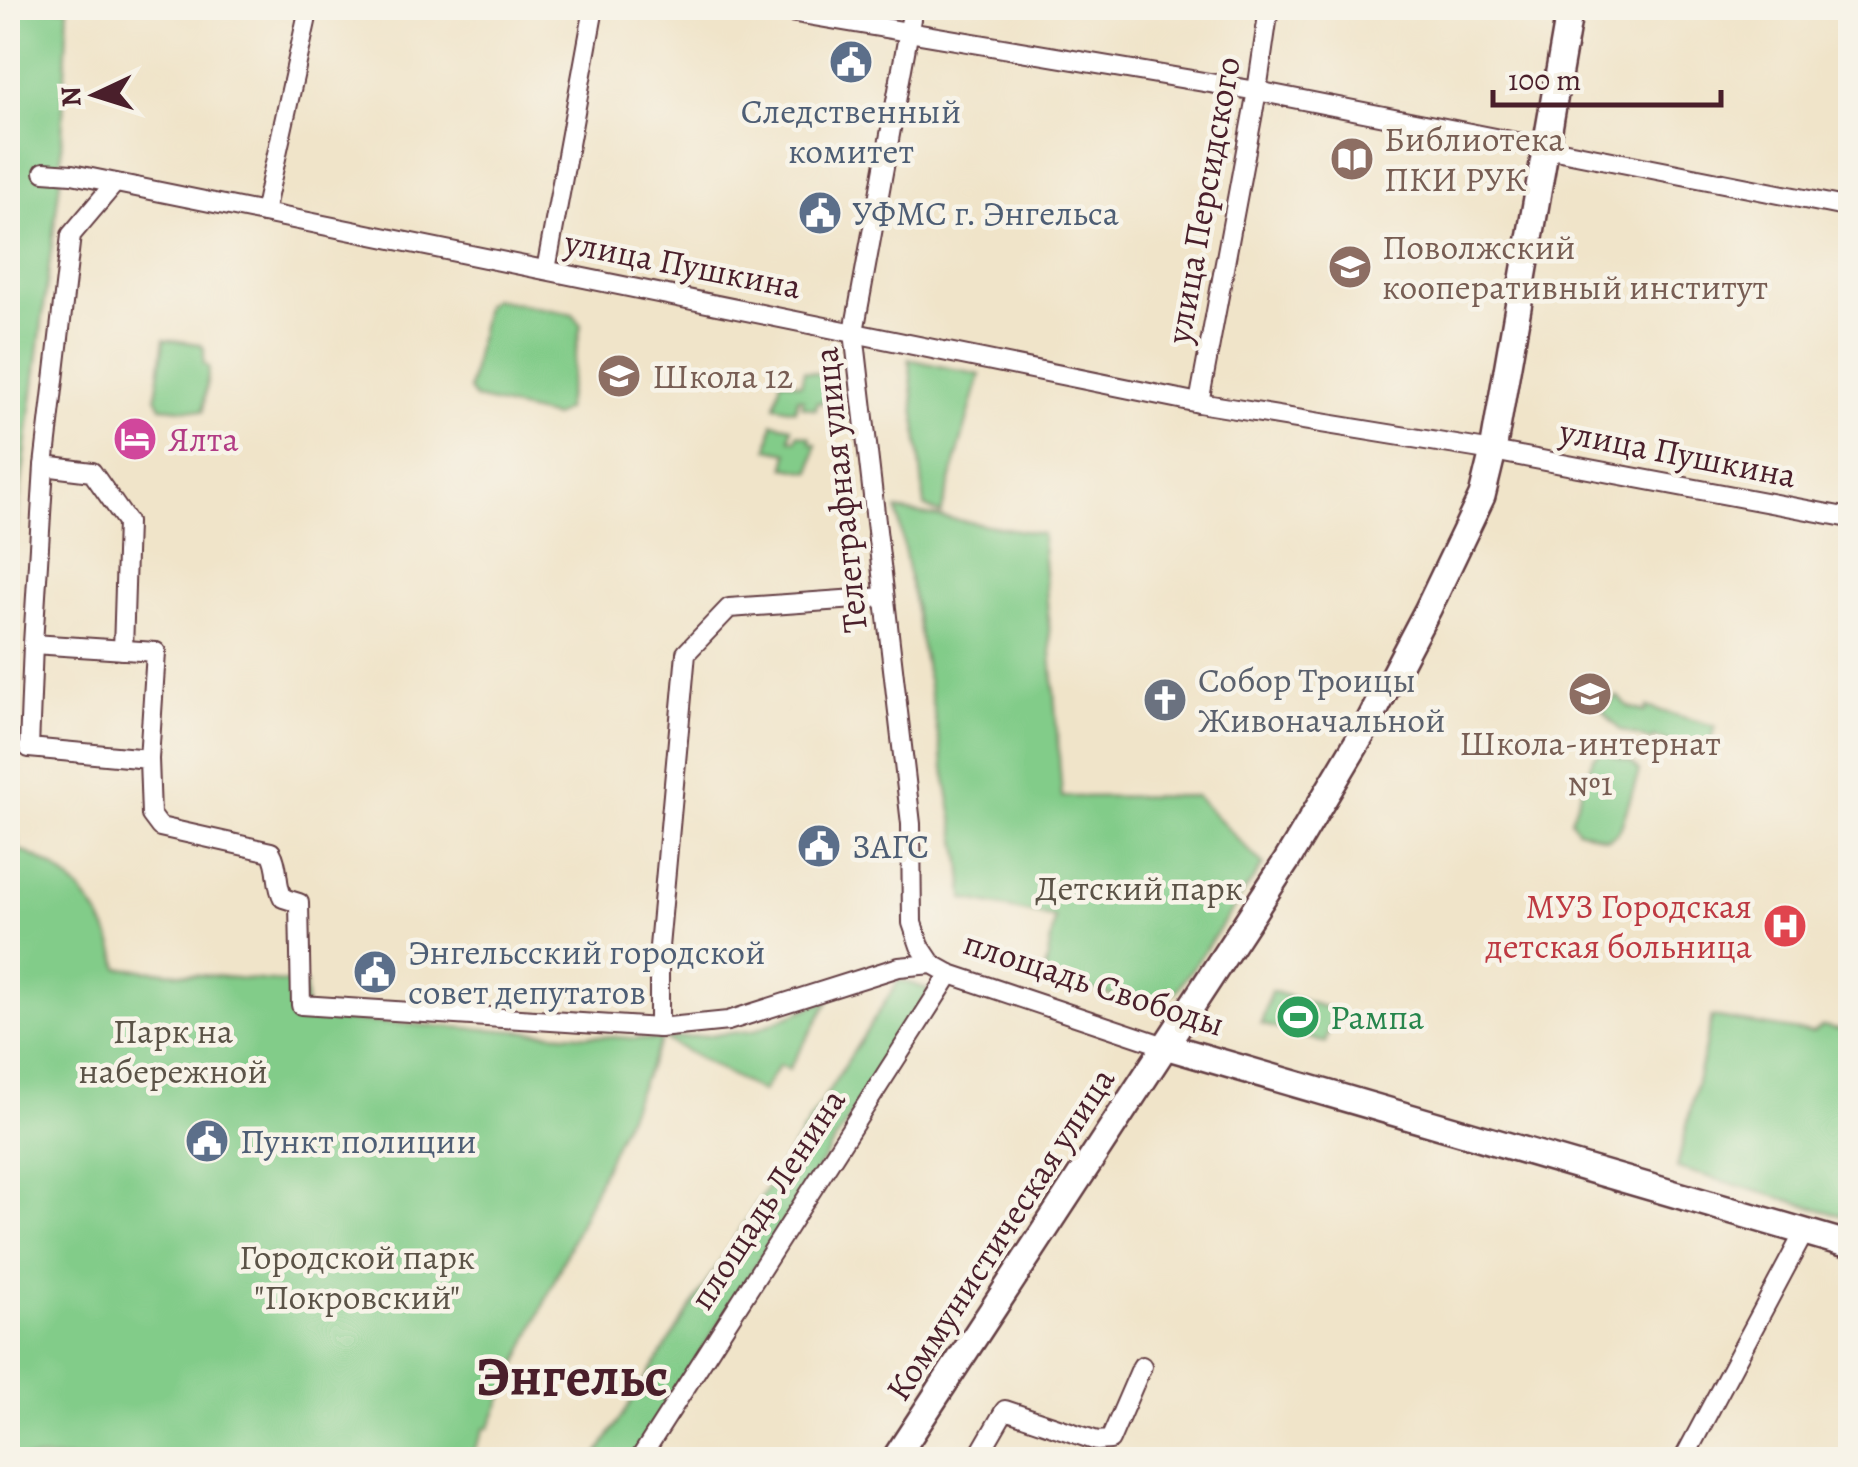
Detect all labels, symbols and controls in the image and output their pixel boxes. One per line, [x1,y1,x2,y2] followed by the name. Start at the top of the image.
[828,39,874,85] public building icon: Следственный комитет
[45,45,145,145] north arrow
[1493,45,1720,107] scale bar
[1154,53,1252,348] street label: улица Персидского
[1508,60,1581,100] text: 100 m
[51,85,91,108] text: N
[741,87,961,175] place label: Следственный комитет
[1384,115,1564,203] place label: Библиотека ПКИ РУК
[1329,136,1375,182] library icon: Библиотека ПКИ РУК
[852,189,1119,237] place label: УФМС г. Энгельса
[797,190,843,236] public building icon: УФМС г. Энгельса
[560,217,805,310] street label: улица Пушкина
[1382,223,1768,311] place label: Поволжский кооперативный институт
[1327,244,1373,290] school or university icon: Поволжский кооперативный институт
[801,345,879,635] street label: Телеграфная улица
[652,352,793,400] place label: Школа 12
[596,353,642,399] school or university icon: Школа 12
[1555,406,1800,499] street label: улица Пушкина
[168,415,239,463] place label: Ялта
[112,416,158,462] hotel icon: Ялта
[1198,656,1446,744] place label: Собор Троицы Живоначальной
[1567,671,1613,717] school or university icon: Школа-интернат №1
[1142,677,1188,723] church icon: Собор Троицы Живоначальной
[1459,719,1721,807] place label: Школа-интернат №1
[852,822,929,870] place label: ЗАГС
[796,823,842,869] public building icon: ЗАГС
[1035,864,1243,912] park label: Детский парк
[1484,882,1752,970] place label: МУЗ Городская детская больница
[1762,903,1808,949] hospital icon: МУЗ Городская детская больница
[957,918,1231,1048] street label: площадь Свободы
[408,928,766,1016] place label: Энгельсский городской совет депутатов
[352,949,398,995] public building icon: Энгельсский городской совет депутатов
[1330,993,1424,1041] place label: Рампа
[1275,994,1321,1040] sports icon: Рампа
[78,1007,268,1095] park label: Парк на набережной
[874,1058,1126,1410] street label: Коммунистическая улица
[678,1079,856,1319] street label: площадь Ленина
[240,1117,477,1165] place label: Пункт полиции
[184,1118,230,1164] public building icon: Пункт полиции
[239,1233,475,1321] park label: Городской парк "Покровский"
[476,1339,668,1414] district label: Энгельс

